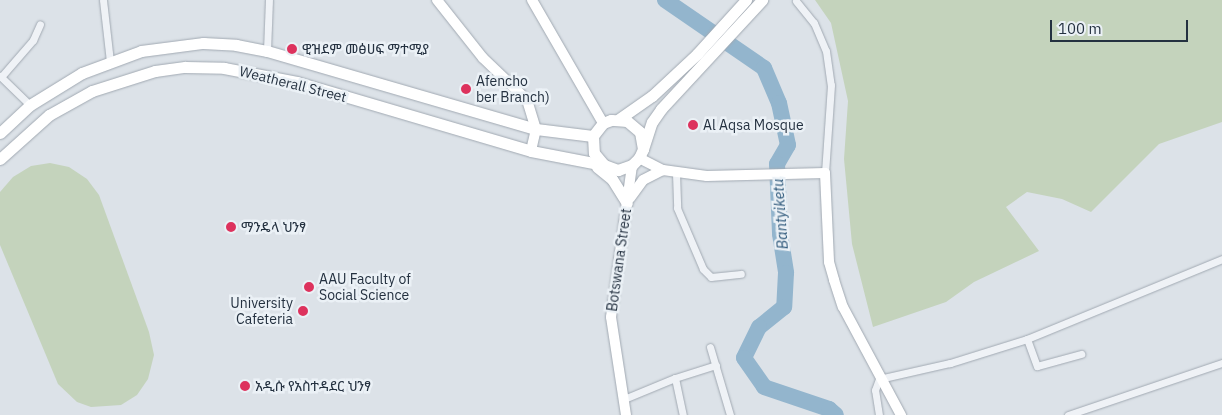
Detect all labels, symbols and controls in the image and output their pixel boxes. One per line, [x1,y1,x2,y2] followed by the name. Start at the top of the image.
[1052,10,1190,42] scale bar
[1058,19,1102,38] text: 100 m
[302,41,429,57] place label: ዊዝደም መፅሀፍ ማተሚያ
[286,43,298,55] marker: ዊዝደም መፅሀፍ ማተሚያ
[238,63,348,105] street label: Weatherall Street
[476,73,550,105] place label: Afencho ber Branch)
[460,83,472,95] marker: Afencho ber Branch)
[703,117,804,133] place label: Al Aqsa Mosque
[687,119,699,131] marker: Al Aqsa Mosque
[769,178,791,250] water label: Bantyiketu
[603,207,635,313] street label: Botswana Street
[241,219,306,235] place label: ማንዴላ ህንፃ
[225,221,237,233] marker: ማንዴላ ህንፃ
[319,271,411,304] place label: AAU Faculty of Social Science
[303,281,315,293] marker: AAU Faculty of Social Science
[230,295,293,328] place label: University Cafeteria
[297,305,309,317] marker: University Cafeteria
[255,378,371,394] place label: አዲሱ የአስተዳደር ህንፃ
[239,380,251,392] marker: አዲሱ የአስተዳደር ህንፃ

